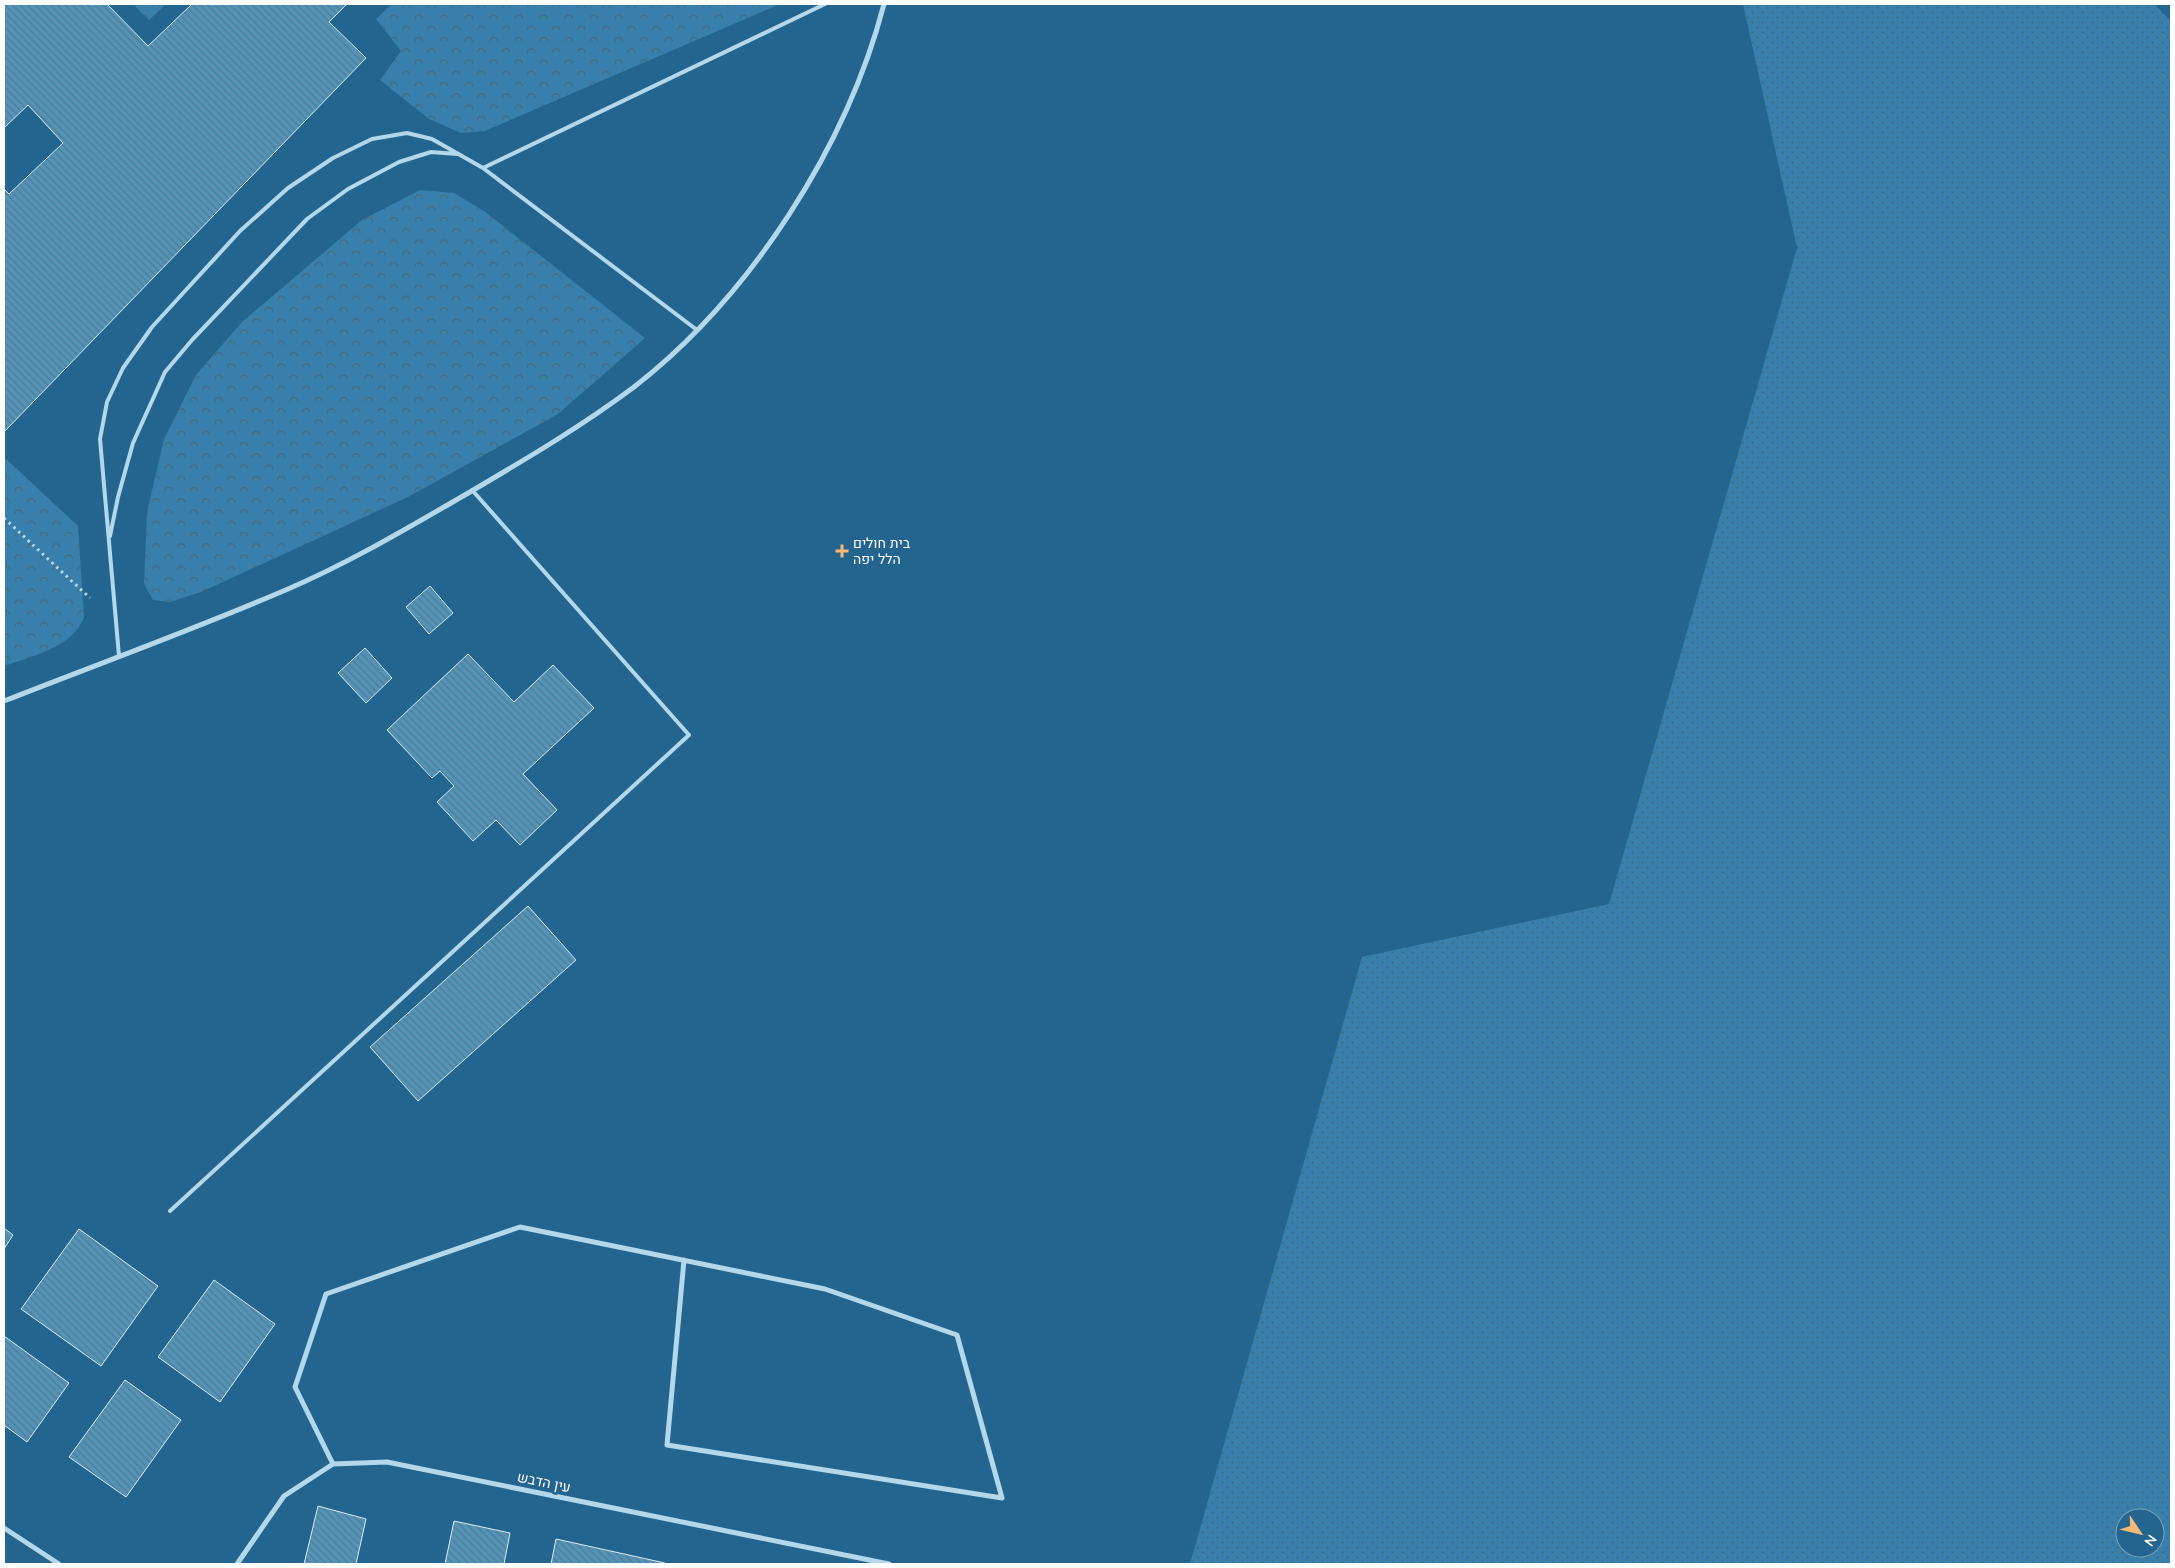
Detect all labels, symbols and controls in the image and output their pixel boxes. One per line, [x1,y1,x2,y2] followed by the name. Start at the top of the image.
[853,534,911,568] place label: בית חולים הלל יפה
[835,544,849,558] marker: בית חולים הלל יפה
[516,1468,572,1496] street label: עין הדבש
[2115,1508,2165,1558] north arrow
[2140,1531,2161,1550] text: N

